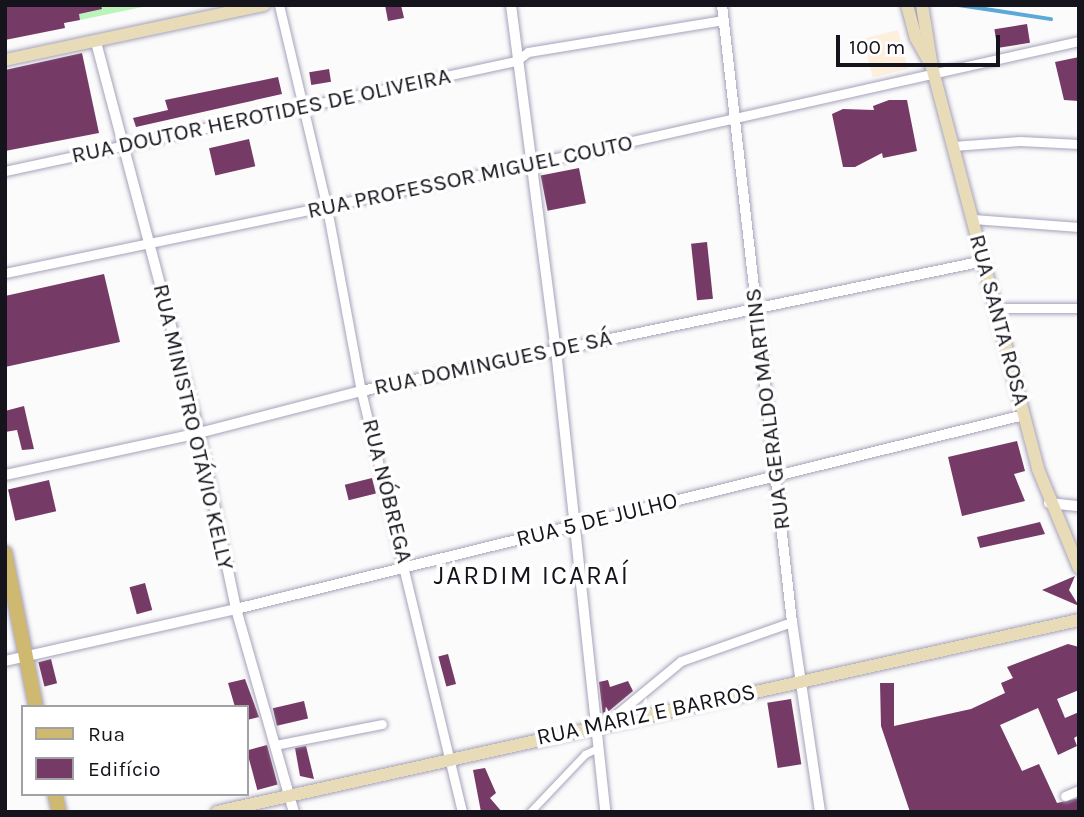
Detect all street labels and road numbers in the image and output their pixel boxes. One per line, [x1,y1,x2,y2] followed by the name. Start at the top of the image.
[69,62,453,170] street label: RUA DOUTOR HEROTIDES DE OLIVEIRA
[305,129,635,225] street label: RUA PROFESSOR MIGUEL COUTO
[963,231,1035,409] street label: RUA SANTA ROSA
[147,281,239,573] street label: RUA MINISTRO OTÁVIO KELLY
[739,287,797,531] street label: RUA GERALDO MARTINS
[372,324,614,402] street label: RUA DOMINGUES DE SÁ
[356,416,418,566] street label: RUA NÓBREGA
[514,487,680,553] street label: RUA 5 DE JULHO
[534,678,758,752] street label: RUA MARIZ E BARROS

